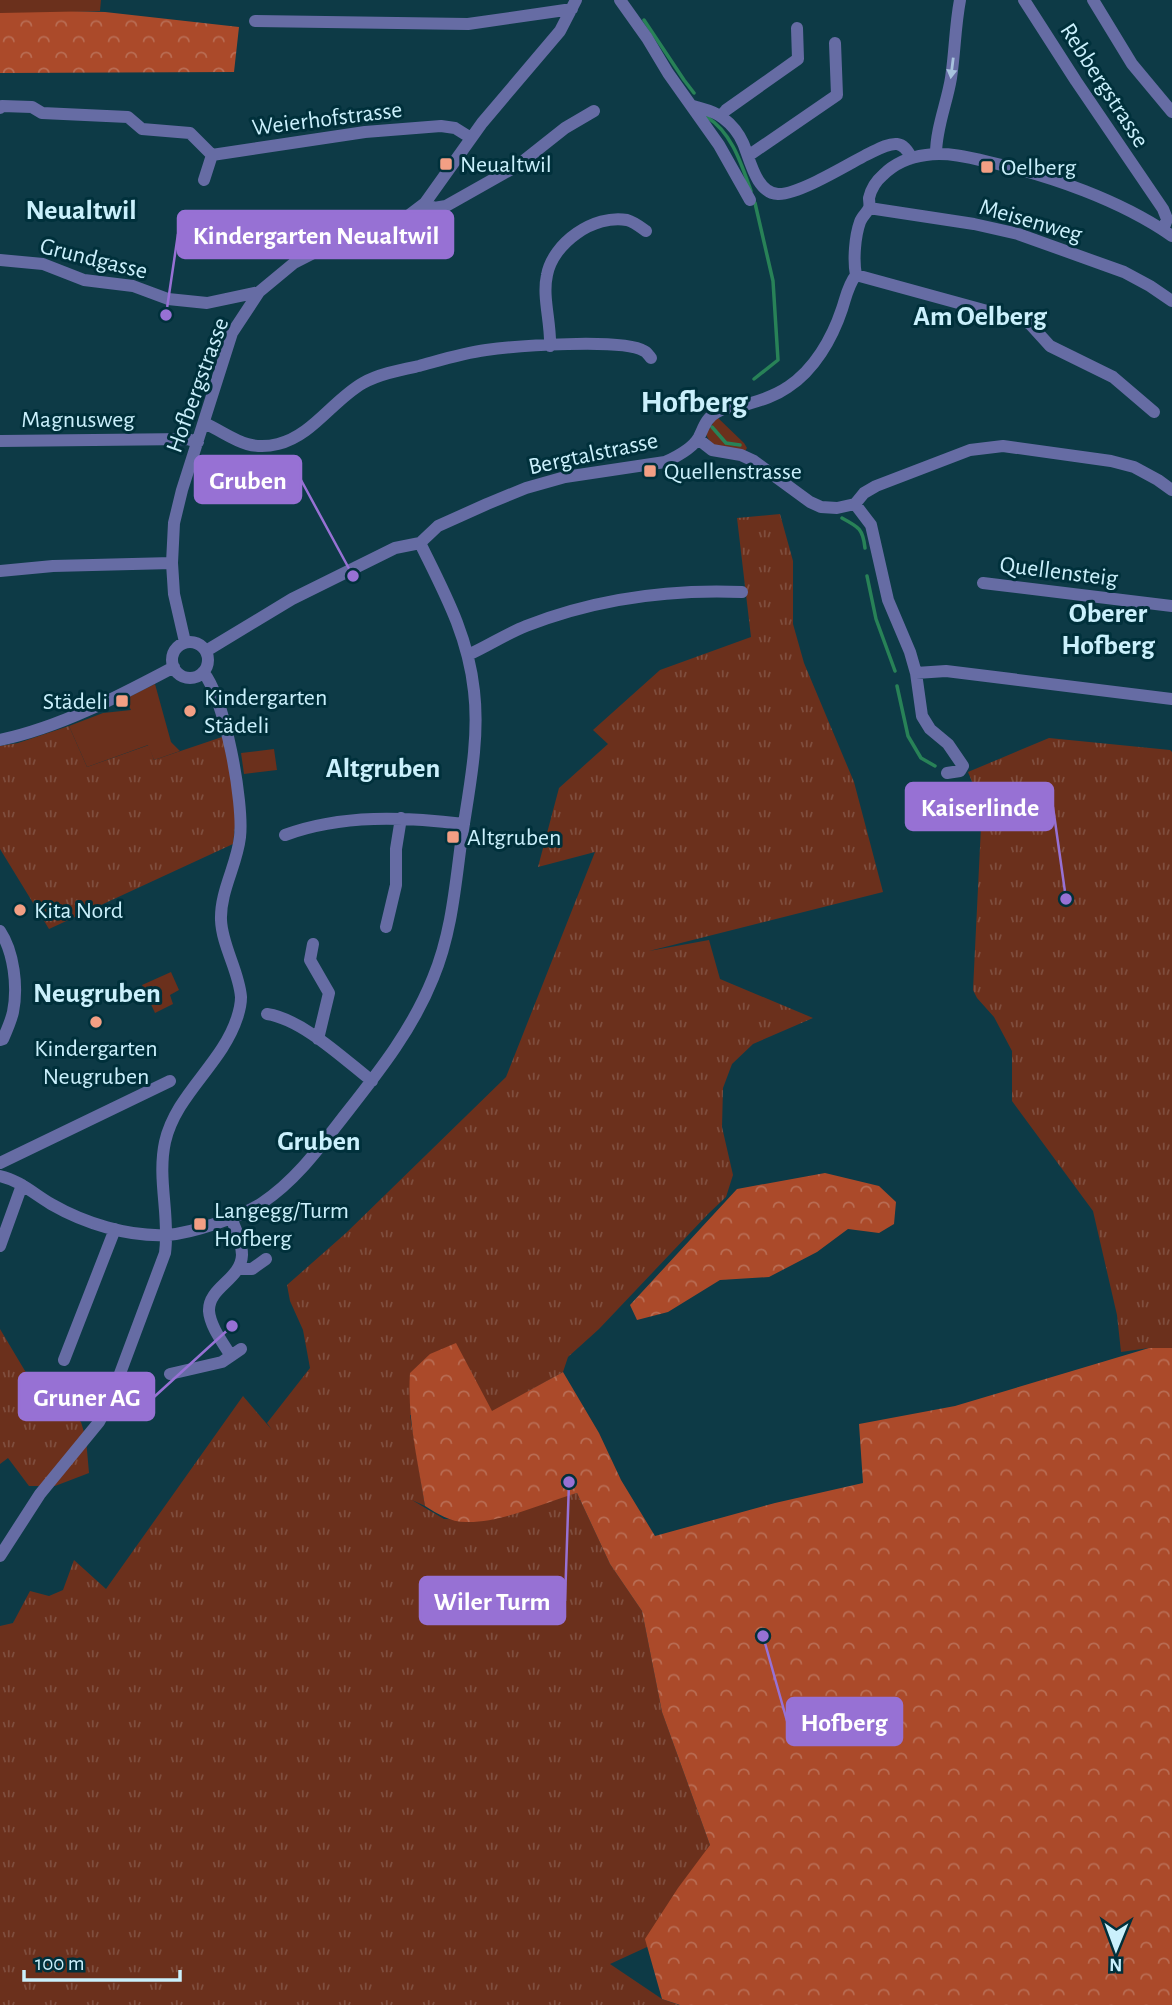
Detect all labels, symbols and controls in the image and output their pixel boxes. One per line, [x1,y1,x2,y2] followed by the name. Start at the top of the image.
[1055,19,1153,152] street label: Rebbergstrasse
[947,57,958,79] one-way arrow
[251,98,404,140] street label: Weierhofstrasse
[460,153,552,177] place label: Neualtwil
[438,156,454,172] marker: Neualtwil
[1001,156,1076,180] place label: Oelberg
[979,159,995,175] marker: Oelberg
[977,195,1085,247] street label: Meisenweg
[25,197,137,225] district label: Neualtwil
[178,211,453,258] callout: Kindergarten Neualtwil
[193,223,439,249] text: Kindergarten Neualtwil
[38,234,150,284] street label: Grundgasse
[913,303,1048,331] district label: Am Oelberg
[162,315,233,456] street label: Hofbergstrasse
[641,386,748,418] district label: Hofberg
[21,408,135,432] street label: Magnusweg
[526,429,660,479] street label: Bergtalstrasse
[195,456,301,503] callout: Gruben
[664,460,802,484] place label: Quellenstrasse
[642,463,658,479] marker: Quellenstrasse
[209,468,287,494] text: Gruben
[999,553,1120,591] street label: Quellensteig
[1061,600,1156,660] district label: Oberer Hofberg
[204,686,327,738] place label: Kindergarten Städeli
[43,690,108,714] place label: Städeli
[114,693,130,709] marker: Städeli
[182,703,198,719] marker: Kindergarten Städeli
[326,755,440,783] district label: Altgruben
[906,783,1053,830] callout: Kaiserlinde
[921,795,1039,821] text: Kaiserlinde
[467,826,561,850] place label: Altgruben
[445,829,461,845] marker: Altgruben
[34,899,123,923] place label: Kita Nord
[12,902,28,918] marker: Kita Nord
[33,980,161,1008] district label: Neugruben
[88,1014,104,1030] marker: Kindergarten Neugruben
[34,1037,158,1089] place label: Kindergarten Neugruben
[277,1128,361,1156] district label: Gruben
[214,1199,349,1251] place label: Langegg/Turm Hofberg
[192,1216,208,1232] marker: Langegg/Turm Hofberg
[19,1373,154,1420] callout: Gruner AG
[33,1385,141,1411] text: Gruner AG
[420,1577,565,1624] callout: Wiler Turm
[433,1589,551,1615] text: Wiler Turm
[787,1698,902,1745] callout: Hofberg
[801,1710,888,1736] text: Hofberg
[1081,1914,1151,1984] north arrow
[24,1938,180,1982] scale bar
[35,1953,85,1974] text: 100 m
[1109,1955,1123,1974] text: N

